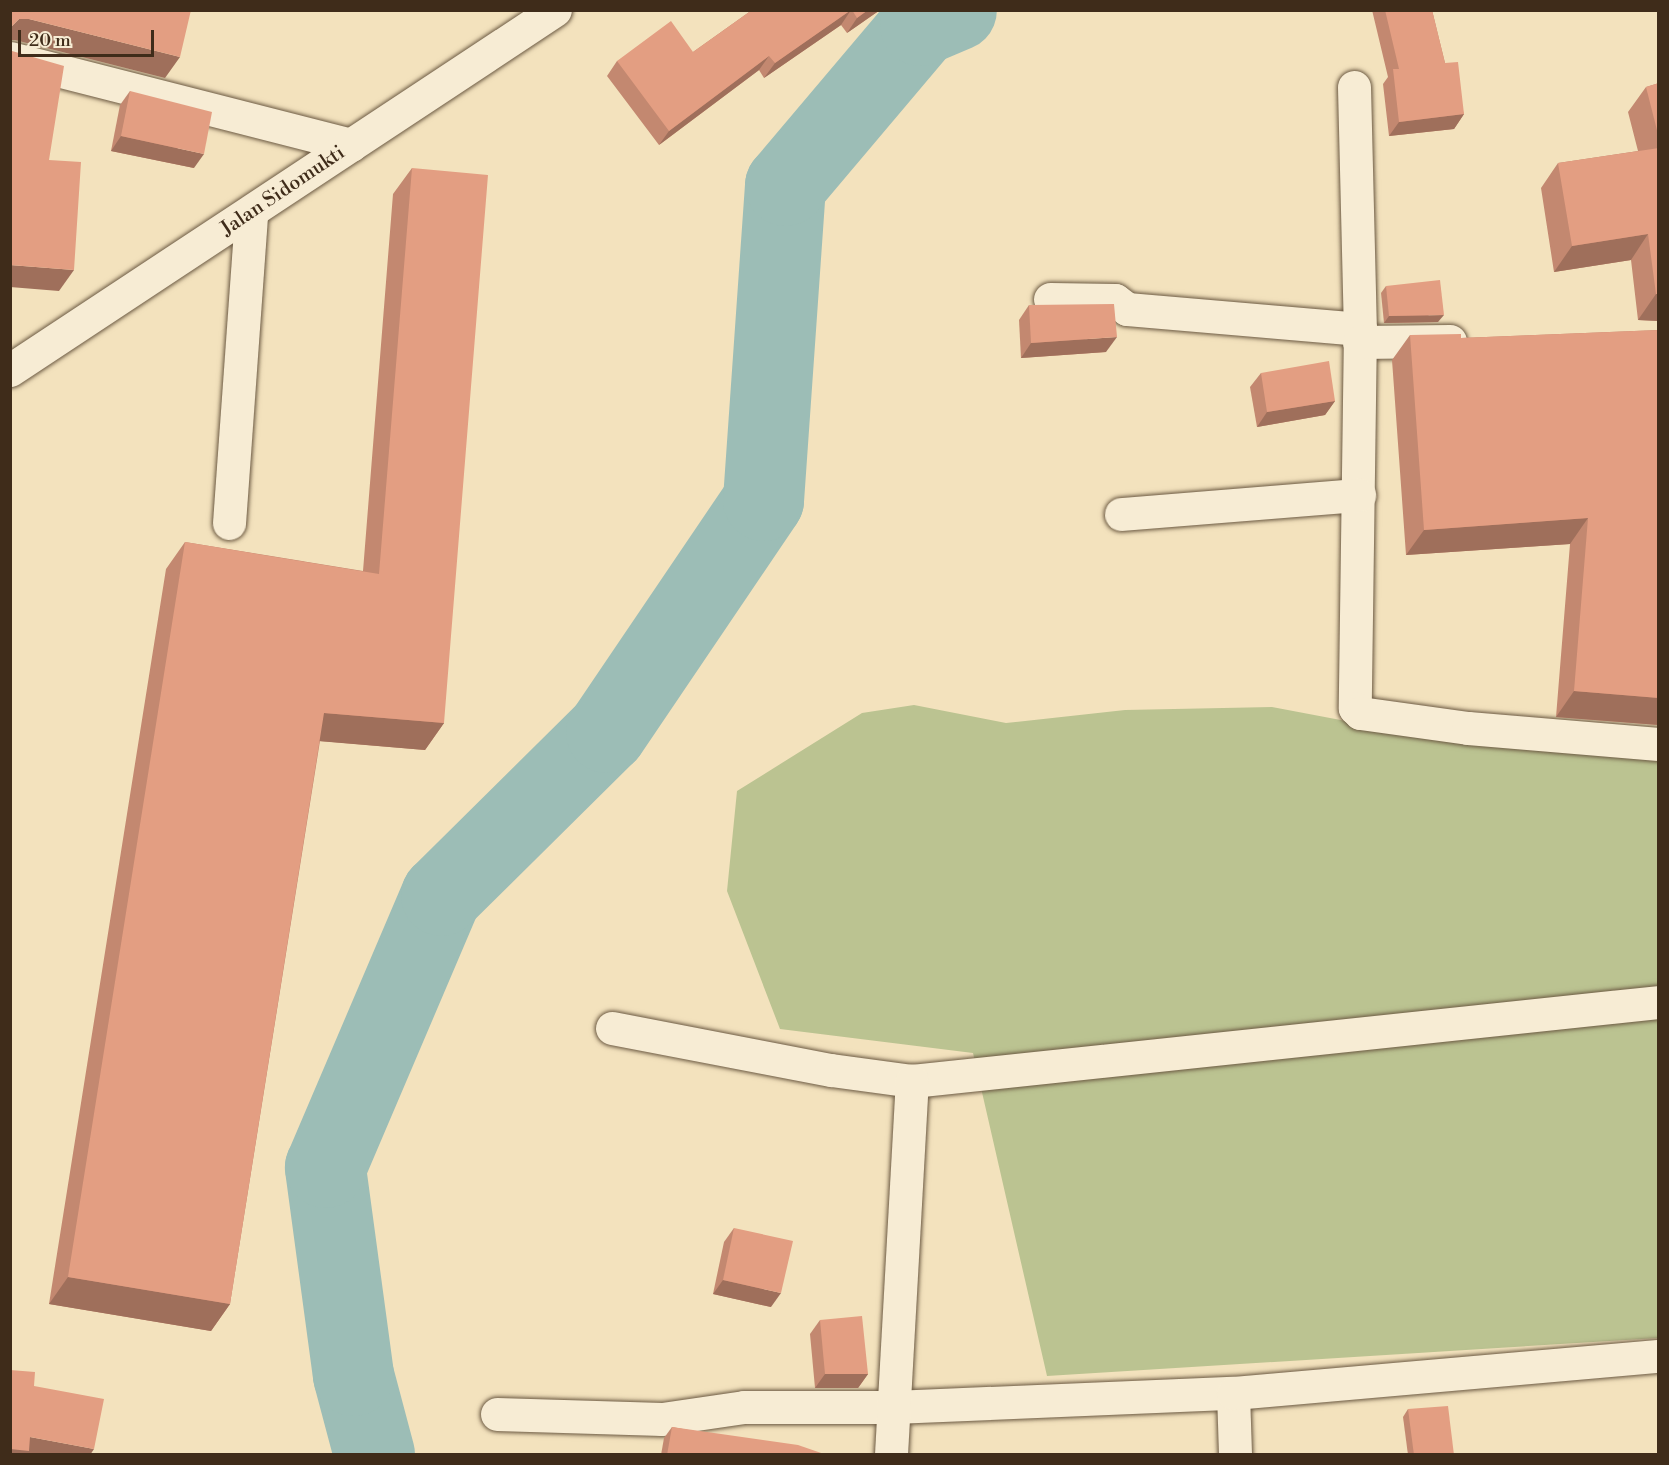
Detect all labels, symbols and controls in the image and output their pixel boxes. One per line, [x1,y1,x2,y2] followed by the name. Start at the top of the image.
[21,18,158,56] scale bar
[29,29,71,52] text: 20 m
[216,141,350,241] street label: Jalan Sidomukti

